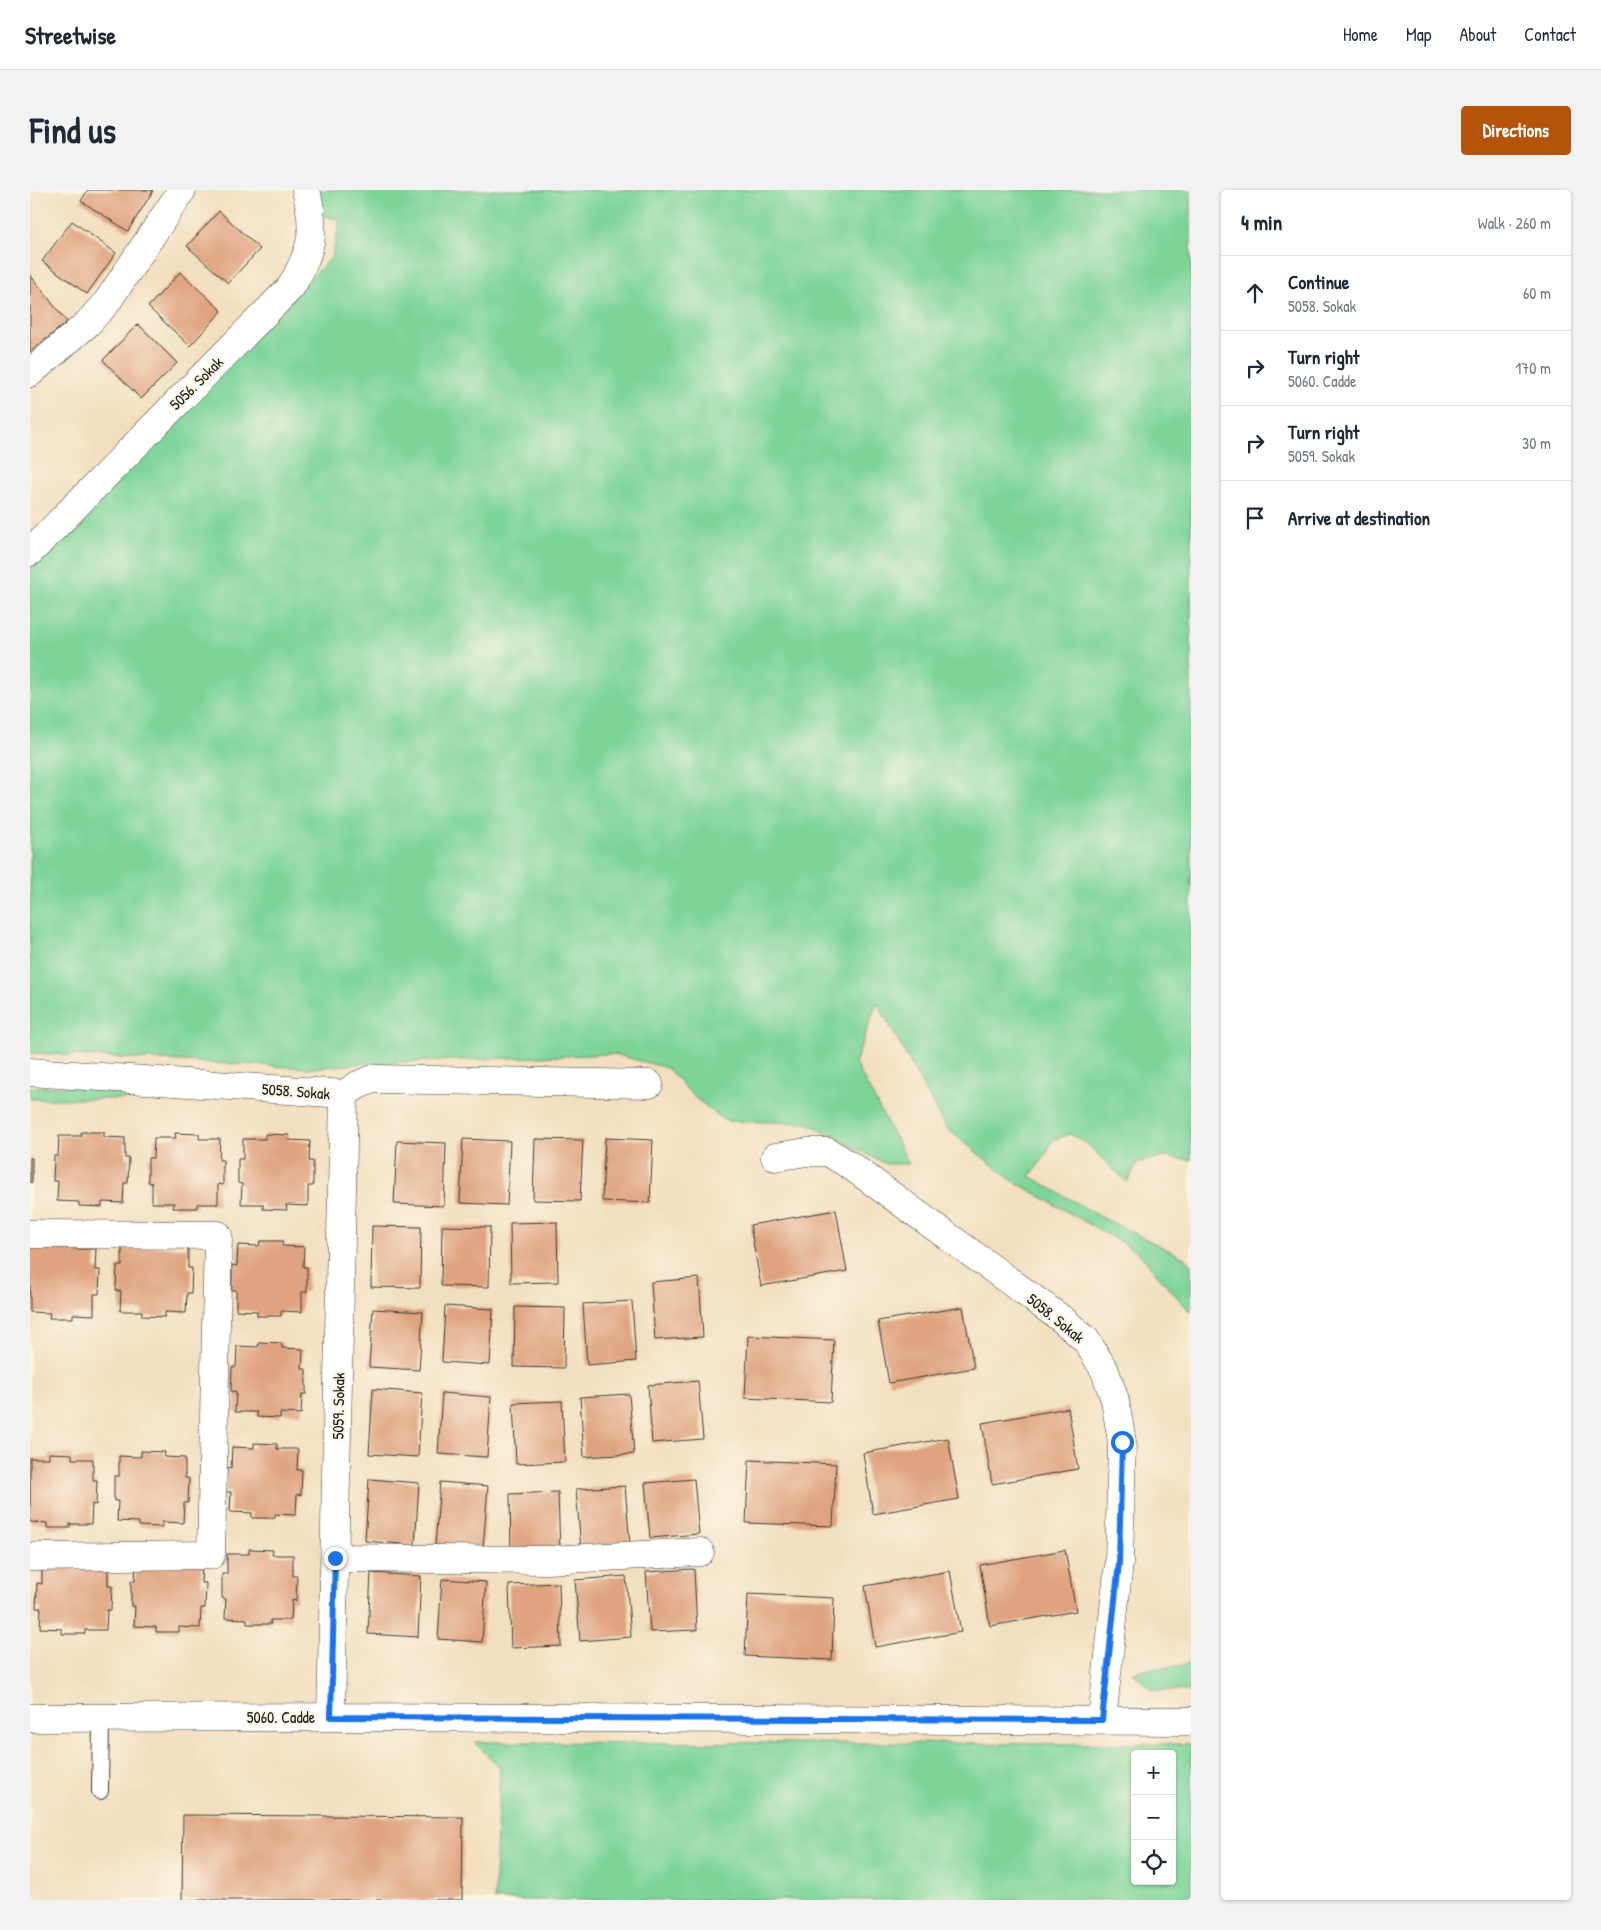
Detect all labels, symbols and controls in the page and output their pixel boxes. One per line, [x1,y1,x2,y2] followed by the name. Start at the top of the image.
[25,19,116,51] text: Streetwise
[1343,22,1378,47] text: Home
[1406,22,1431,47] text: Map
[1459,22,1496,47] text: About
[1524,22,1576,47] text: Contact
[1461,106,1571,155] button: Directions
[30,107,116,154] text: Find us
[1241,208,1282,237] text: 4 min
[1478,212,1551,234] text: Walk · 260 m
[1288,269,1349,295] text: Continue
[1241,279,1269,307] icon: ahead
[1523,282,1551,304] text: 60 m
[1288,295,1356,317] text: 5058. Sokak
[1288,344,1359,370] text: Turn right
[164,351,228,415] street label: 5056. Sokak
[1241,354,1269,382] icon: right
[1516,357,1551,379] text: 170 m
[1288,370,1356,392] text: 5060. Cadde
[1288,419,1359,445] text: Turn right
[1241,429,1269,457] icon: right
[1522,432,1551,454] text: 30 m
[1288,445,1355,467] text: 5059. Sokak
[1241,504,1269,532] icon: arrive
[1288,505,1430,531] text: Arrive at destination
[261,1078,331,1104] street label: 5058. Sokak
[1023,1288,1090,1348] street label: 5058. Sokak
[326,1372,350,1440] street label: 5059. Sokak
[1111,1431,1134,1454] route start
[324,1547,347,1570] route end
[247,1706,316,1728] street label: 5060. Cadde
[1131,1750,1176,1885] map controls
[1131,1750,1176,1795] button: +
[1131,1795,1176,1840] button: −
[1131,1840,1176,1885] button: locate

